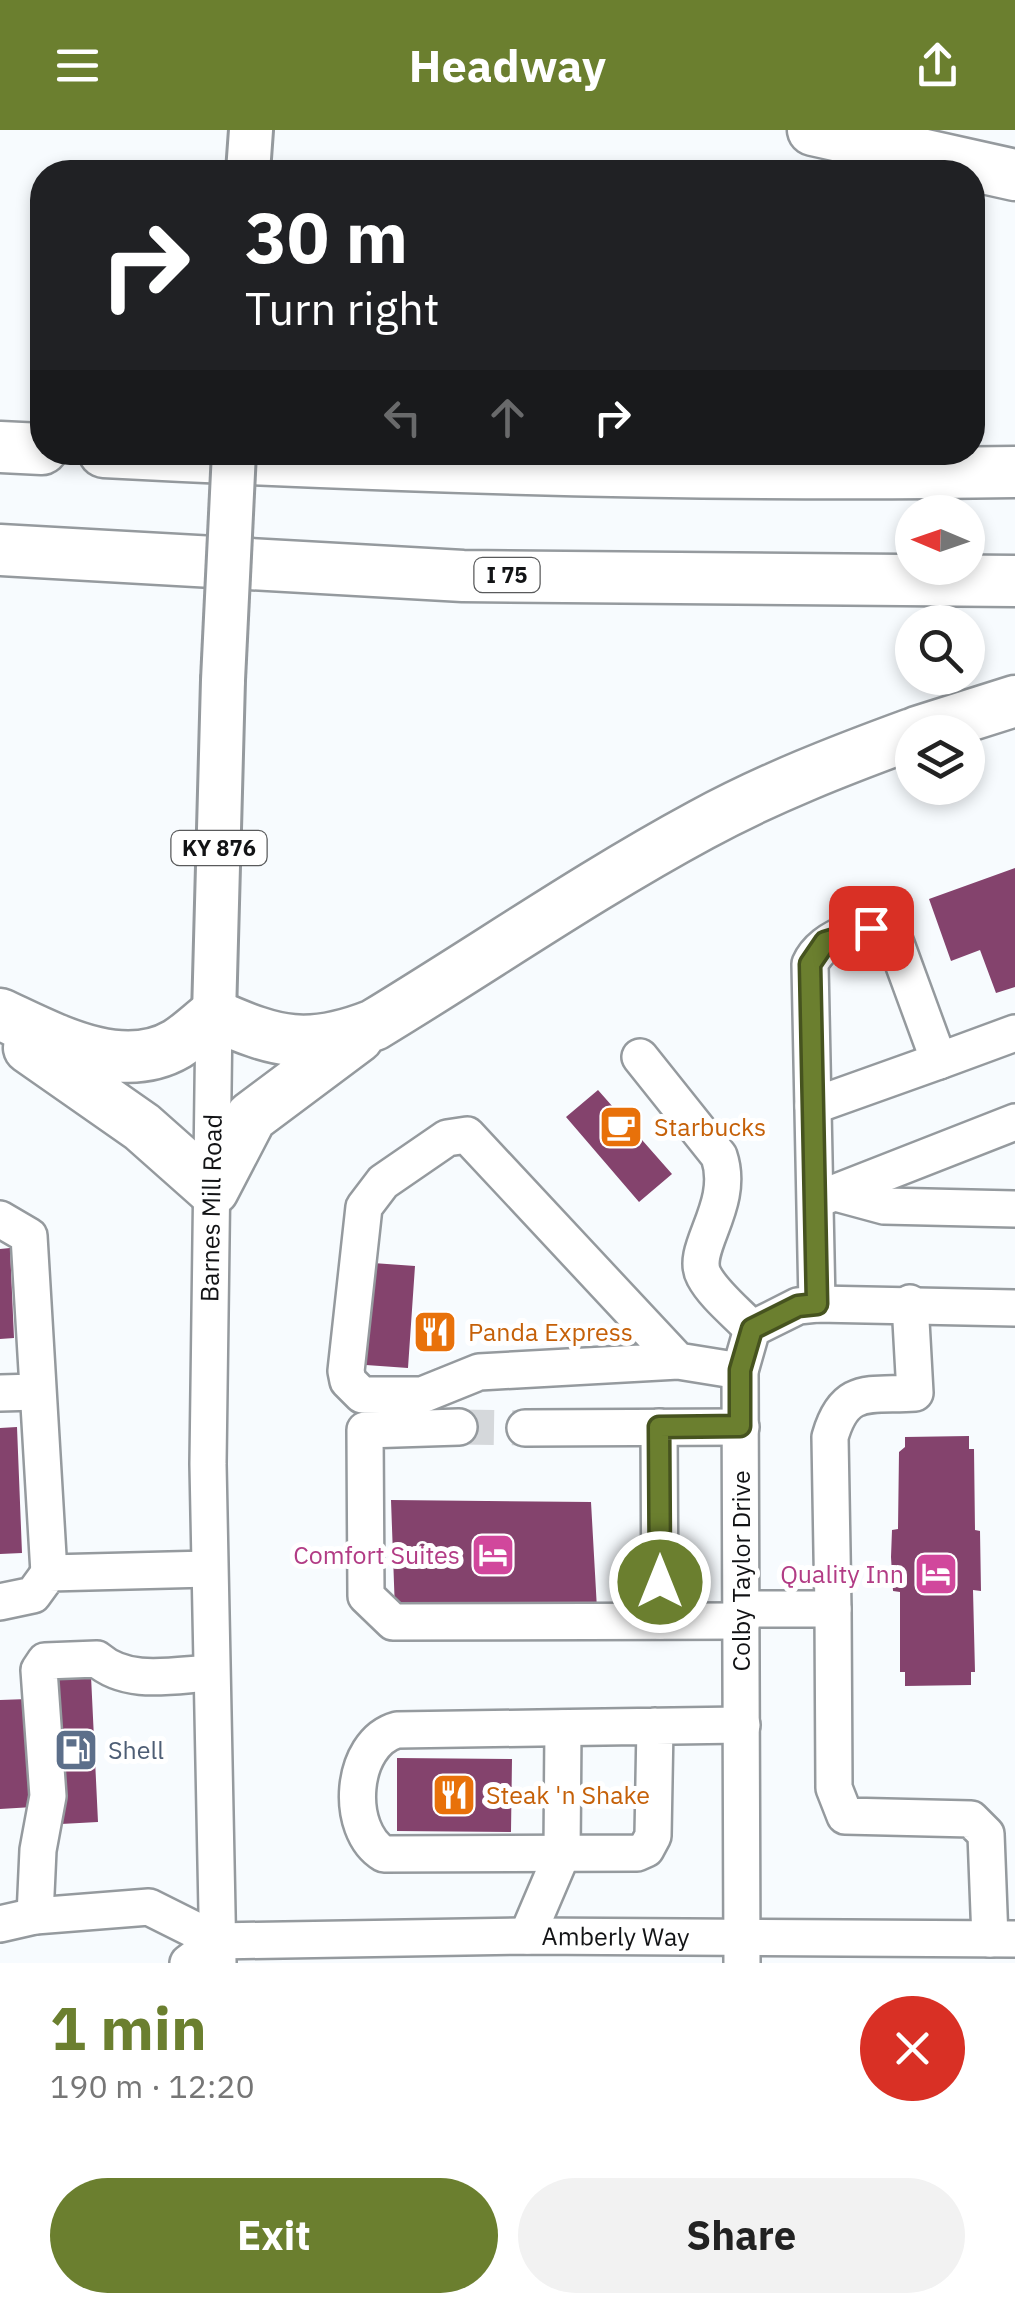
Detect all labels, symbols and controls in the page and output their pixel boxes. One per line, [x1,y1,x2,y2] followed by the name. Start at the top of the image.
[409,36,606,94] text: Headway
[50,38,105,93] icon: menu
[910,38,965,93] icon: share
[245,191,408,282] text: 30 m
[80,200,210,330] icon: right
[245,279,440,337] text: Turn right
[375,390,430,445] icon: left
[480,390,535,445] icon: ahead
[585,390,640,445] icon: right
[895,495,985,585] north arrow
[895,495,985,805] map controls
[474,558,540,592] road number: I 75
[895,605,985,695] button: search
[895,715,985,805] button: layers
[172,831,266,865] road number: KY 876
[829,886,914,971] pin
[844,901,899,956] icon: arrive
[598,1104,644,1150] cafe icon: Starbucks
[654,1110,766,1143] place label: Starbucks
[192,1114,229,1302] street label: Barnes Mill Road
[412,1309,458,1355] restaurant icon: Panda Express
[468,1315,633,1348] place label: Panda Express
[724,1470,757,1672] street label: Colby Taylor Drive
[608,1530,712,1634] position arrow
[470,1532,516,1578] hotel icon: Comfort Suites
[293,1538,460,1571] place label: Comfort Suites
[913,1551,959,1597] hotel icon: Quality Inn
[780,1557,904,1590] place label: Quality Inn
[53,1727,99,1773] fuel station icon: Shell
[108,1733,164,1766] place label: Shell
[431,1772,477,1818] restaurant icon: Steak 'n Shake
[486,1778,650,1811] place label: Steak 'n Shake
[542,1919,690,1953] street label: Amberly Way
[50,1988,207,2067] text: 1 min
[860,1996,965,2101] button: close
[50,2065,255,2107] text: 190 m · 12:20
[50,2178,498,2293] button: Exit
[518,2178,965,2293] button: Share

